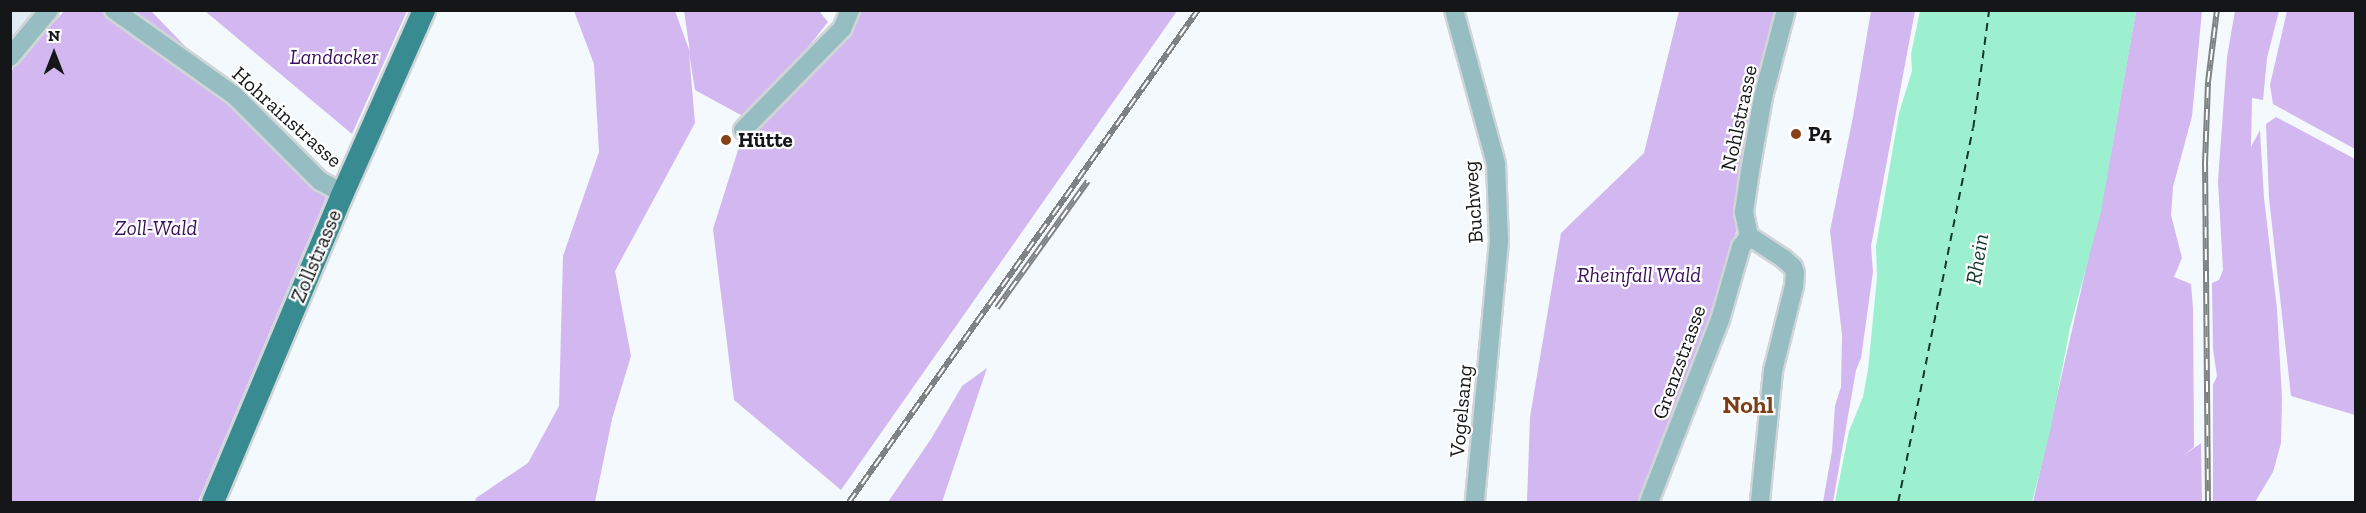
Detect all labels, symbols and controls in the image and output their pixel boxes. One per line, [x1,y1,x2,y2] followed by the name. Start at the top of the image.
[24,24,84,84] north arrow
[48,26,60,45] text: N
[290,44,378,70] park label: Landacker
[227,61,347,173] street label: Hohrainstrasse
[1716,63,1762,173] street label: Nohlstrasse
[1808,121,1832,147] place label: P4
[738,127,793,153] place label: Hütte
[1789,127,1803,141] marker: P4
[719,133,733,147] marker: Hütte
[1458,160,1488,244] street label: Buchweg
[285,206,347,306] street label: Zollstrasse
[115,215,197,241] park label: Zoll-Wald
[1960,232,1994,286] water label: Rhein
[1577,262,1701,288] park label: Rheinfall Wald
[1647,302,1711,422] street label: Grenzstrasse
[1444,364,1478,458] street label: Vogelsang
[1723,391,1773,419] district label: Nohl

